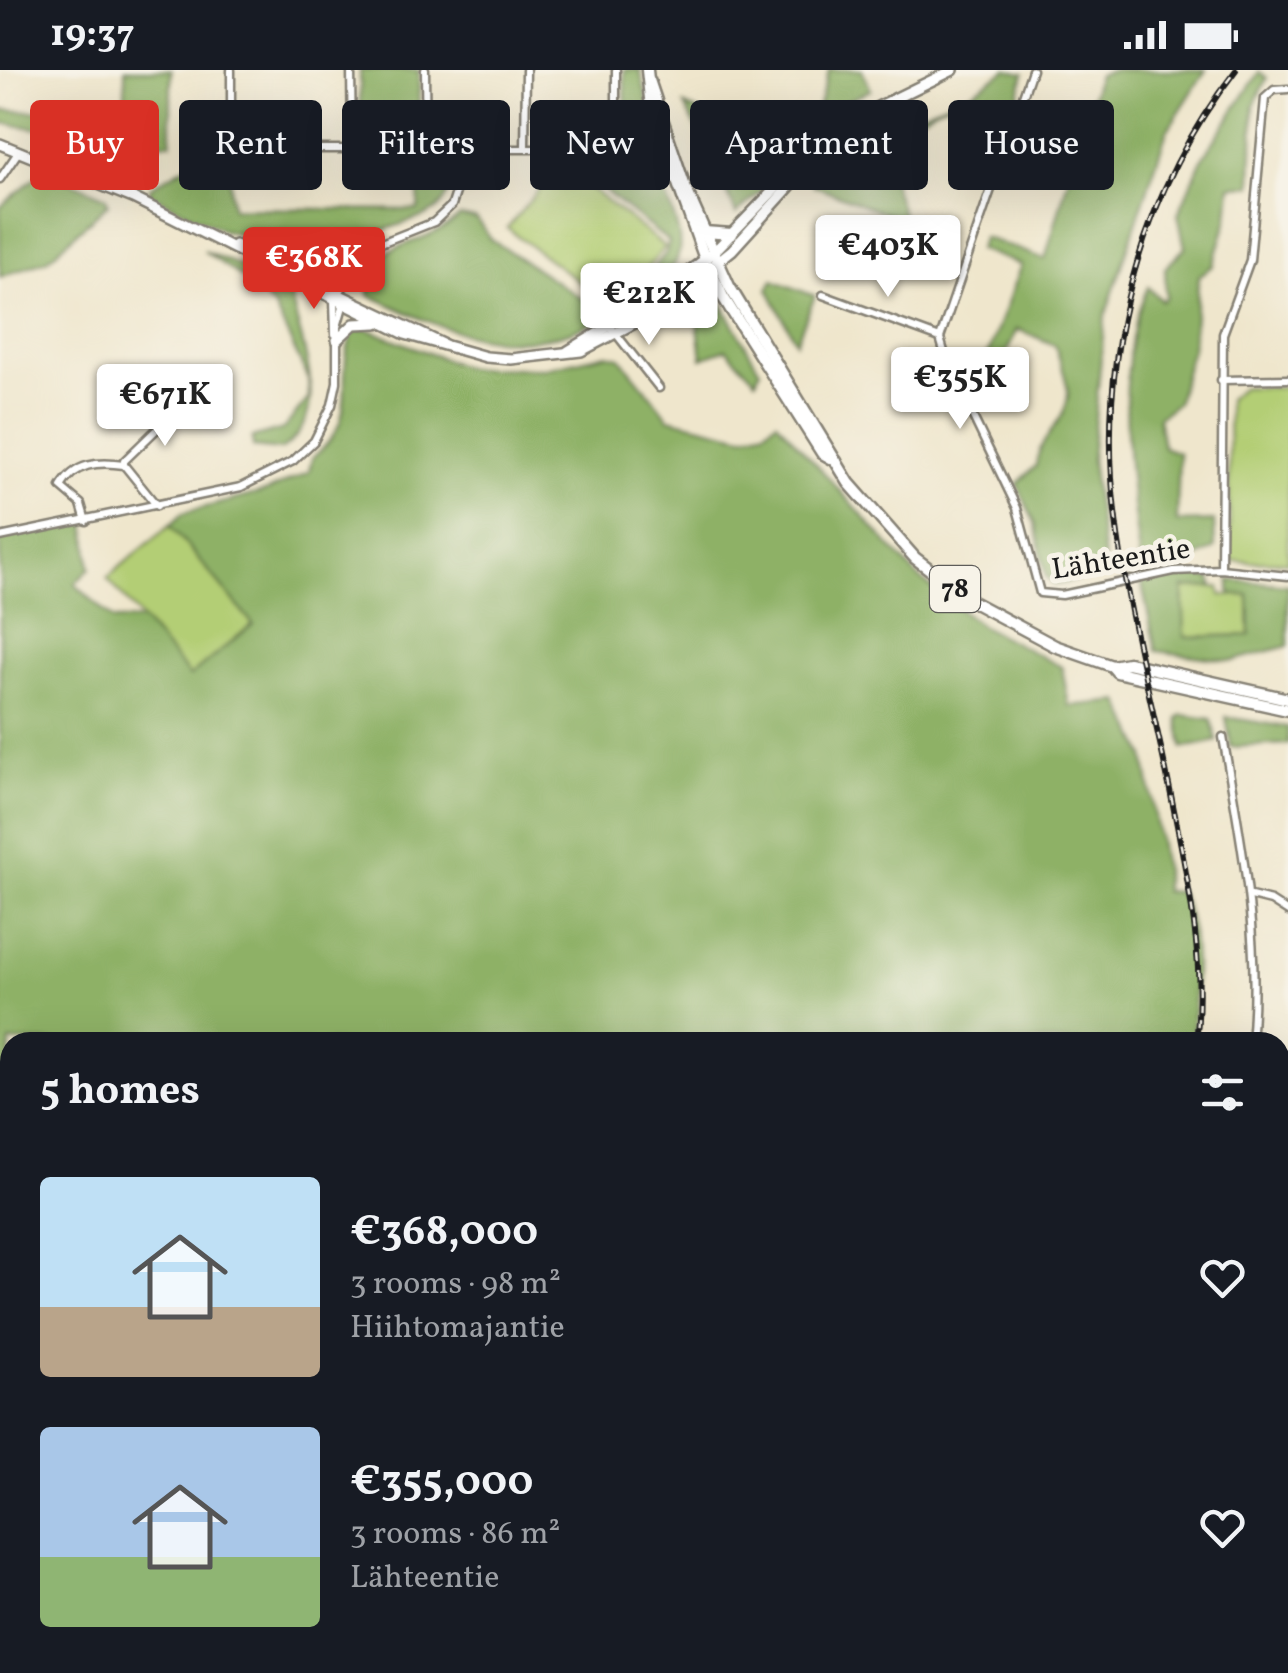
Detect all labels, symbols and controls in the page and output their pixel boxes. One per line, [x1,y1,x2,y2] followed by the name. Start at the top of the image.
[50,9,135,62] text: 19:37
[30,100,159,190] chip: Buy
[179,100,322,190] chip: Rent
[342,100,510,190] chip: Filters
[530,100,670,190] chip: New
[690,100,928,190] chip: Apartment
[948,100,1114,190] chip: House
[818,215,958,300] pin: €403K
[837,225,939,269] text: €403K
[244,227,384,312] pin: €368K
[265,237,363,281] text: €368K
[579,263,719,348] pin: €212K
[603,273,695,317] text: €212K
[890,347,1030,432] pin: €355K
[913,357,1007,401] text: €355K
[95,364,235,449] pin: €671K
[119,374,211,418] text: €671K
[1049,528,1193,592] street label: Lähteentie
[930,566,980,612] road number: 78
[40,1063,200,1122] text: 5 homes
[1195,1065,1250,1120] icon: filters
[350,1204,538,1263] text: €368,000
[120,1217,240,1337] icon: home
[1195,1250,1250,1305] icon: heart
[350,1263,561,1307] text: 3 rooms · 98 m²
[350,1307,565,1351] text: Hiihtomajantie
[350,1454,533,1513] text: €355,000
[120,1467,240,1587] icon: home
[1195,1500,1250,1555] icon: heart
[350,1513,560,1557] text: 3 rooms · 86 m²
[350,1557,499,1601] text: Lähteentie

